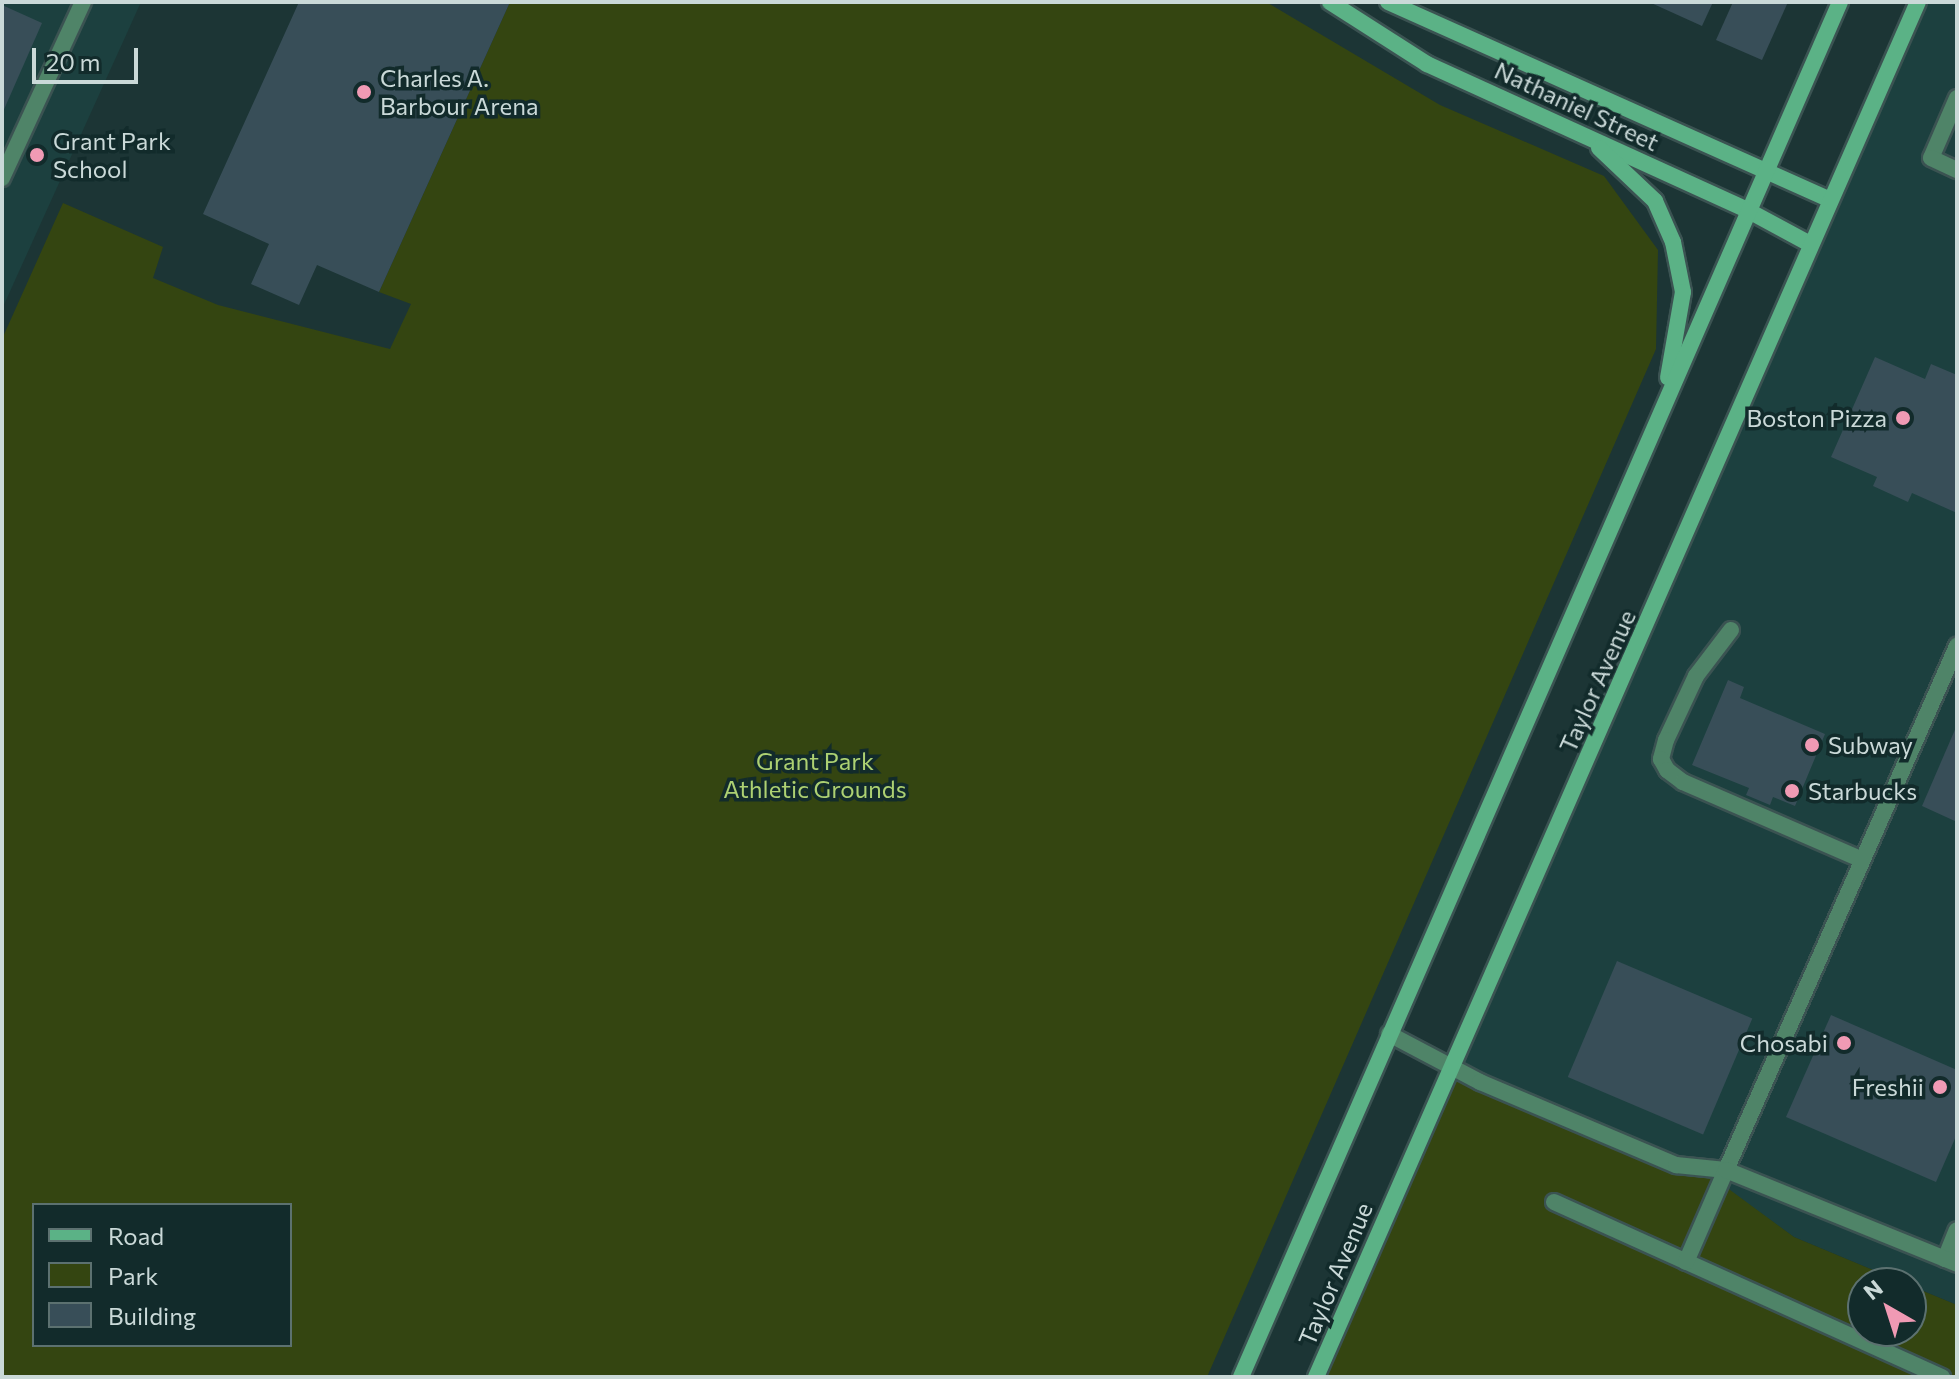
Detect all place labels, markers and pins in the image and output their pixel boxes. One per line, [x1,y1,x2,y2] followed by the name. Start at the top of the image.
[380,64,538,120] place label: Charles A. Barbour Arena
[355,83,373,101] marker: Charles A. Barbour Arena
[53,127,171,183] place label: Grant Park School
[28,146,46,164] marker: Grant Park School
[1747,404,1887,432] place label: Boston Pizza
[1894,409,1912,427] marker: Boston Pizza
[1828,731,1913,759] place label: Subway
[1803,736,1821,754] marker: Subway
[1808,777,1917,805] place label: Starbucks
[1783,782,1801,800] marker: Starbucks
[1740,1029,1828,1057] place label: Chosabi
[1835,1034,1853,1052] marker: Chosabi
[1852,1073,1924,1101] place label: Freshii
[1931,1078,1949,1096] marker: Freshii

